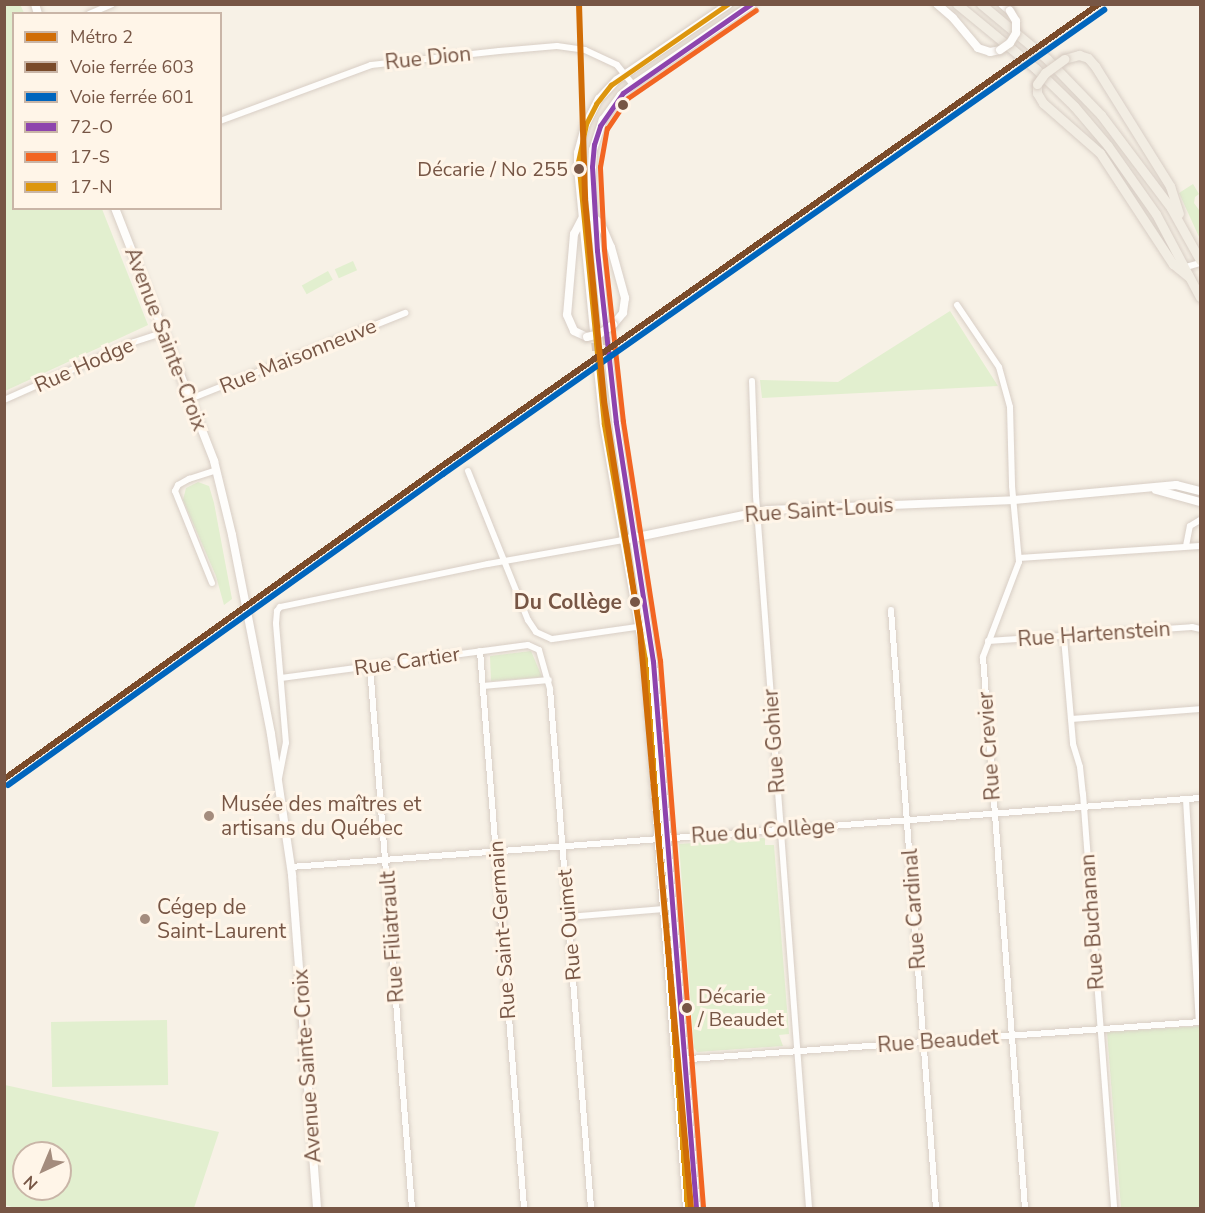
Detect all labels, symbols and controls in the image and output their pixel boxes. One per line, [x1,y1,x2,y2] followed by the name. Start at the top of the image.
[12,12,222,210] legend
[70,25,133,49] text: Métro 2
[384,41,472,75] street label: Rue Dion
[70,55,194,79] text: Voie ferrée 603
[70,85,194,109] text: Voie ferrée 601
[617,99,629,111] unlabelled marker
[70,115,113,139] text: 72-O
[70,145,110,169] text: 17-S
[417,157,568,181] place label: Décarie / No 255
[573,163,585,175] marker: Décarie / No 255
[70,175,113,199] text: 17-N
[119,244,213,434] street label: Avenue Sainte-Croix
[216,313,380,399] street label: Rue Maisonneuve
[31,332,137,398] street label: Rue Hodge
[744,492,894,528] street label: Rue Saint-Louis
[514,589,622,615] place label: Du Collège
[626,593,644,611] marker: Du Collège
[1017,616,1171,652] street label: Rue Hartenstein
[353,641,461,681] street label: Rue Cartier
[758,688,790,794] street label: Rue Gohier
[973,691,1005,801] street label: Rue Crevier
[221,791,421,841] place label: Musée des maîtres et artisans du Québec
[202,809,216,823] marker: Musée des maîtres et artisans du Québec
[690,813,836,849] street label: Rue du Collège
[483,840,521,1020] street label: Rue Saint-Germain
[897,848,931,970] street label: Rue Cardinal
[1075,853,1109,991] street label: Rue Buchanan
[552,868,586,982] street label: Rue Ouimet
[375,870,409,1004] street label: Rue Filiatrault
[157,894,286,944] place label: Cégep de Saint-Laurent
[138,912,152,926] marker: Cégep de Saint-Laurent
[288,968,326,1164] street label: Avenue Sainte-Croix
[698,984,784,1031] place label: Décarie / Beaudet
[681,1002,693,1014] marker: Décarie / Beaudet
[877,1024,999,1058] street label: Rue Beaudet
[12,1141,72,1201] north arrow
[19,1170,43,1195] text: N

